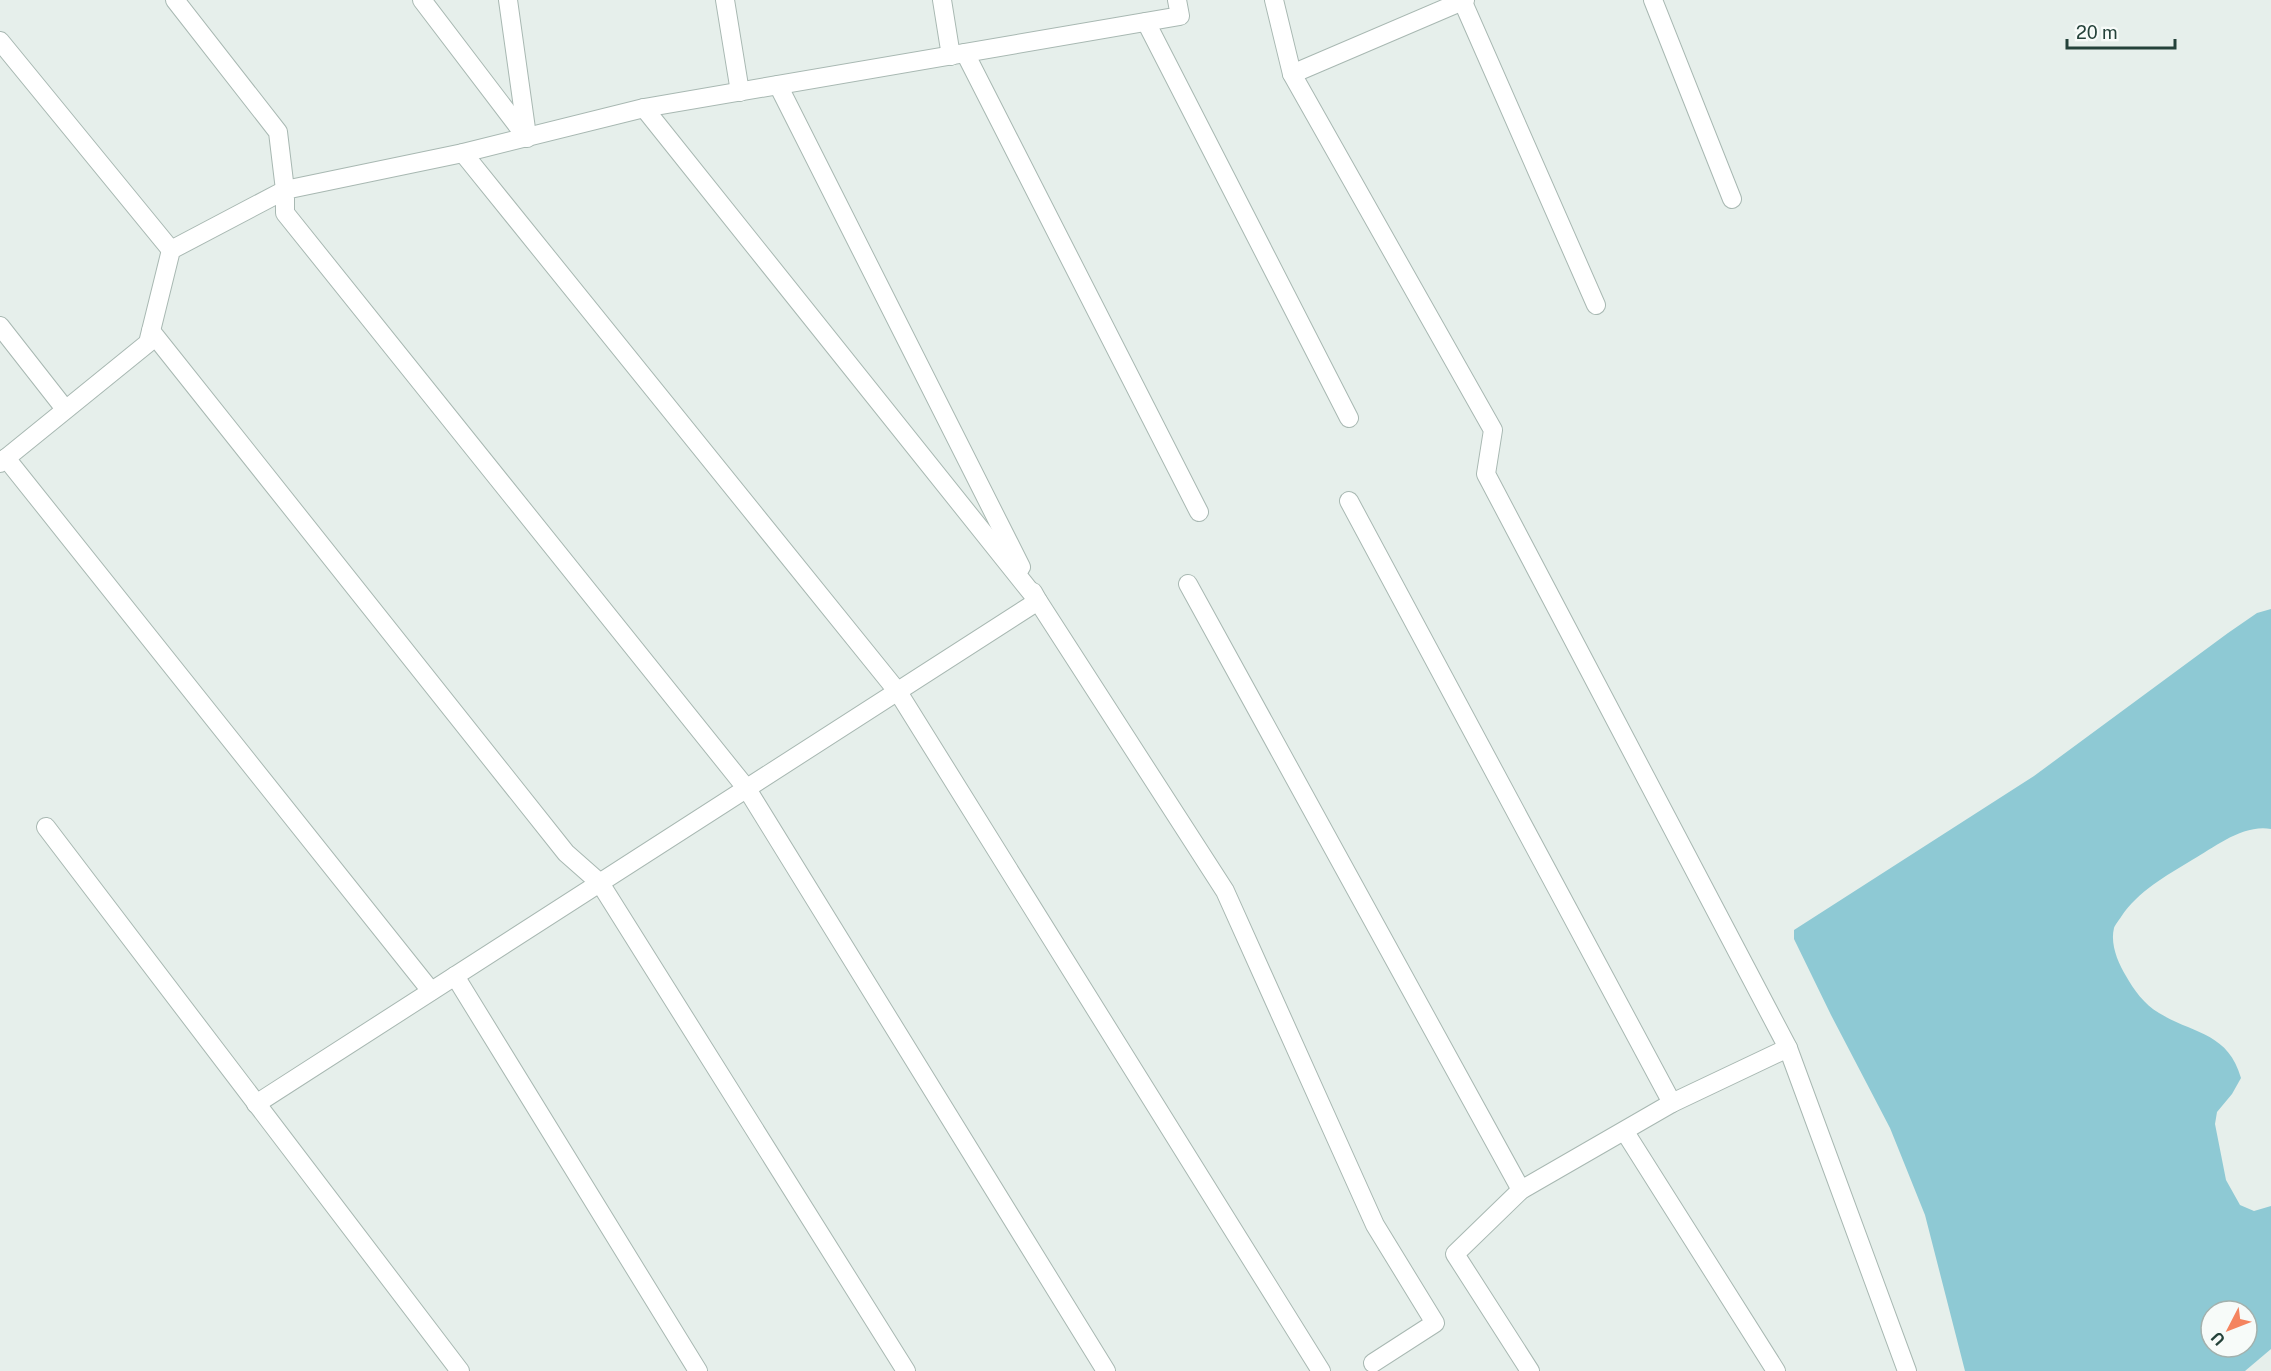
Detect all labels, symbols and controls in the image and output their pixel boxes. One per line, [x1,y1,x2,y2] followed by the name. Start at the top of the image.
[2067,12,2175,50] scale bar
[2076,22,2118,43] text: 20 m
[2199,1299,2259,1359] north arrow
[2207,1328,2229,1349] text: U

